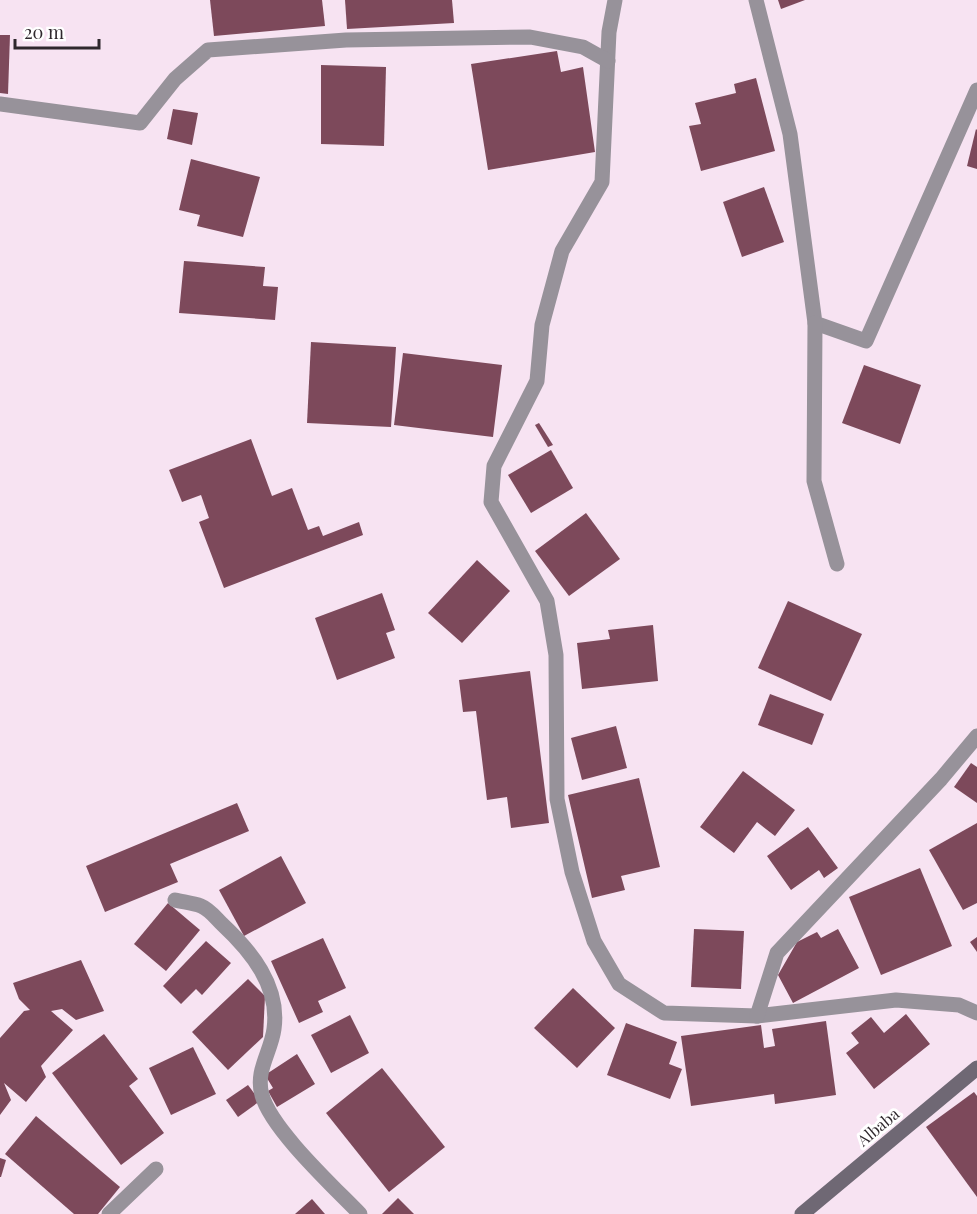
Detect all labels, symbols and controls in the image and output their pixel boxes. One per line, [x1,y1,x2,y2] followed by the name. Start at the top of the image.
[15,12,99,50] scale bar
[24,20,64,44] text: 20 m
[852,1103,903,1151] street label: Albaba

